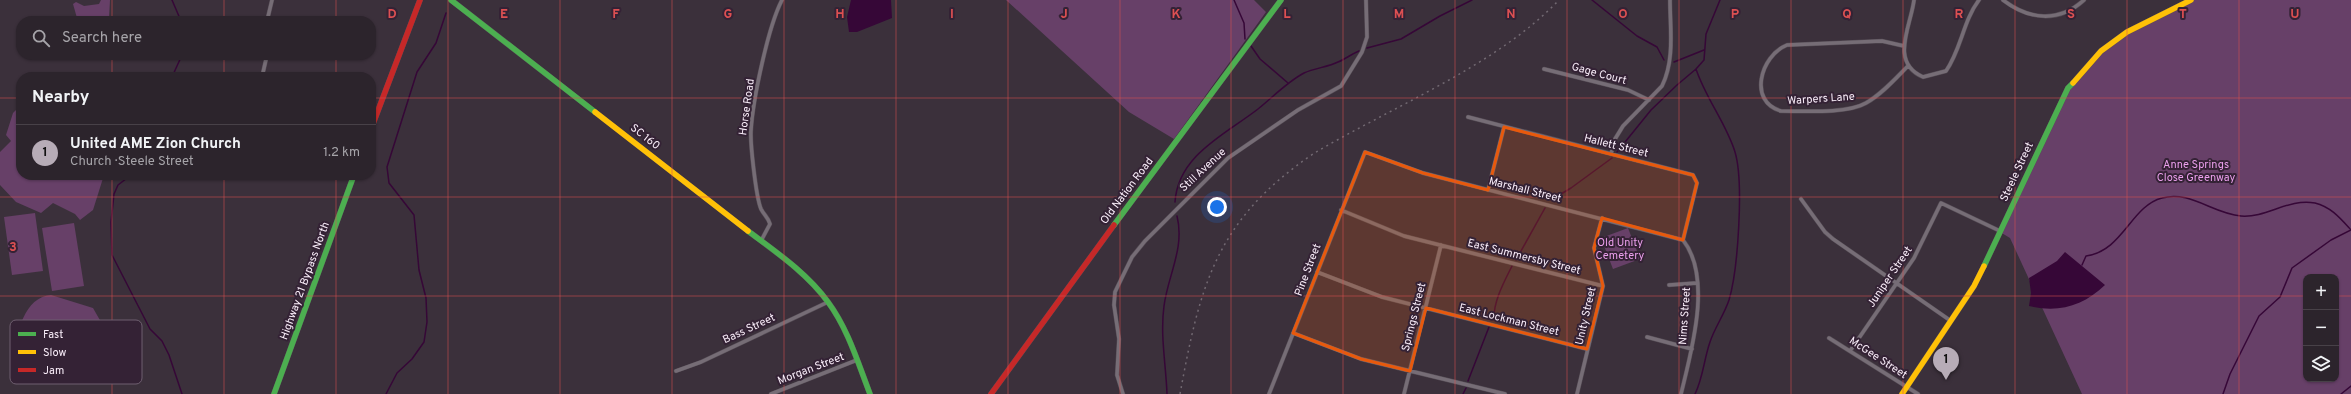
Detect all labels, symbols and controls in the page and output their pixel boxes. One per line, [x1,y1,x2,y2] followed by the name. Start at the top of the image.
[387,7,397,23] text: D
[500,7,508,23] text: E
[612,7,620,23] text: F
[724,7,733,23] text: G
[835,7,845,23] text: H
[950,7,954,23] text: I
[1060,7,1068,23] text: J
[1171,7,1181,23] text: K
[1283,7,1291,23] text: L
[1394,7,1404,23] text: M
[1506,7,1516,23] text: N
[1618,7,1628,23] text: O
[1731,7,1740,23] text: P
[1842,7,1852,23] text: Q
[1955,7,1964,23] text: R
[2067,7,2075,23] text: S
[2179,7,2187,23] text: T
[2290,7,2300,23] text: U
[16,16,376,60] search box
[30,27,52,49] icon: search
[62,29,142,48] text: Search here
[1570,60,1628,88] street label: Gage Court
[736,78,758,136] street label: Horse Road
[32,87,89,109] text: Nearby
[1787,90,1855,108] street label: Warpers Lane
[627,121,663,153] street label: SC 160
[1582,131,1650,161] street label: Hallett Street
[70,135,241,154] text: United AME Zion Church
[1997,140,2037,204] street label: Steele Street
[42,145,48,161] text: 1
[323,145,360,161] text: 1.2 km
[1177,145,1229,195] street label: Still Avenue
[70,154,194,170] text: Church · Steele Street
[1097,155,1157,227] street label: Old Nation Road
[2157,158,2236,185] park label: Anne Springs Close Greenway
[1487,174,1563,206] street label: Marshall Street
[1207,197,1227,217] your location
[277,220,333,342] street label: Highway 21 Bypass North
[1466,236,1582,278] street label: East Summersby Street
[1596,236,1645,263] park label: Old Unity Cemetery
[9,240,17,256] text: 3
[1292,242,1324,298] street label: Pine Street
[1864,244,1916,310] street label: Juniper Street
[2303,274,2339,382] map controls
[2303,274,2339,310] button: +
[1399,281,1429,353] street label: Springs Street
[1573,286,1599,346] street label: Unity Street
[1676,287,1694,345] street label: Nims Street
[1458,301,1560,339] street label: East Lockman Street
[2303,310,2339,346] button: −
[721,311,777,347] street label: Bass Street
[10,320,142,384] legend
[43,328,63,342] text: Fast
[1846,334,1910,382] street label: McGee Street
[43,346,66,360] text: Slow
[2303,346,2339,382] button: layers
[1933,347,1959,380] pin: 1
[776,350,846,388] street label: Morgan Street
[43,364,64,378] text: Jam

